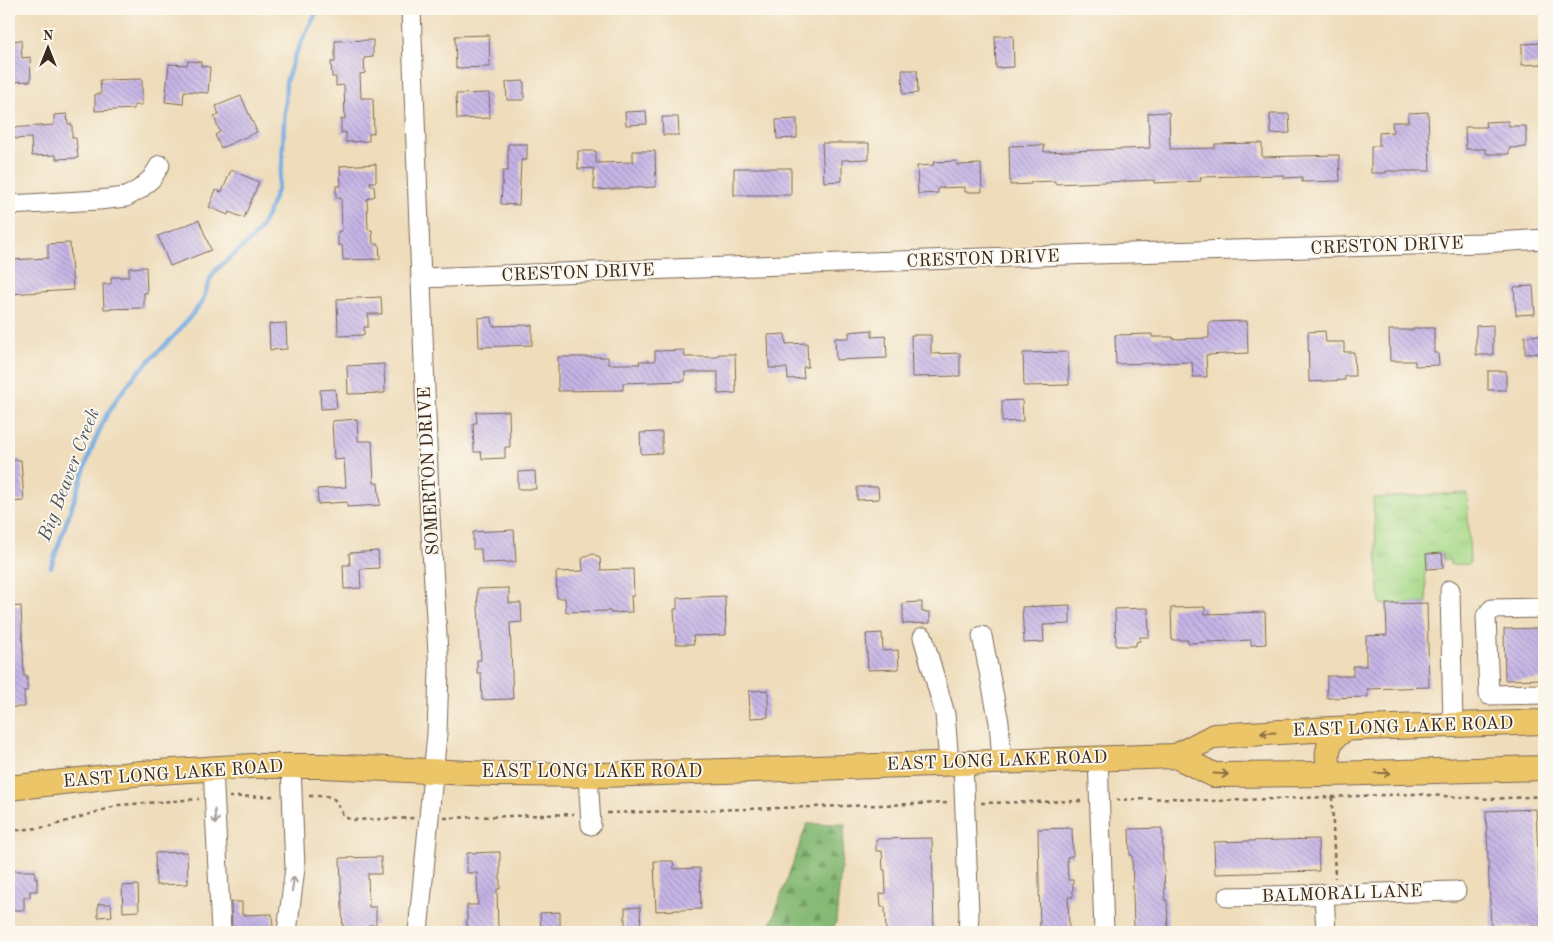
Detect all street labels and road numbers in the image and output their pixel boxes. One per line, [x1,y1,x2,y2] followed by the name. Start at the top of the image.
[1310,234,1464,258] street label: CRESTON DRIVE
[906,247,1060,271] street label: CRESTON DRIVE
[501,261,655,285] street label: CRESTON DRIVE
[416,386,442,556] street label: SOMERTON DRIVE
[1292,714,1514,740] street label: EAST LONG LAKE ROAD
[886,748,1108,774] street label: EAST LONG LAKE ROAD
[62,757,284,791] street label: EAST LONG LAKE ROAD
[482,763,702,781] street label: EAST LONG LAKE ROAD
[1261,882,1423,906] street label: BALMORAL LANE

